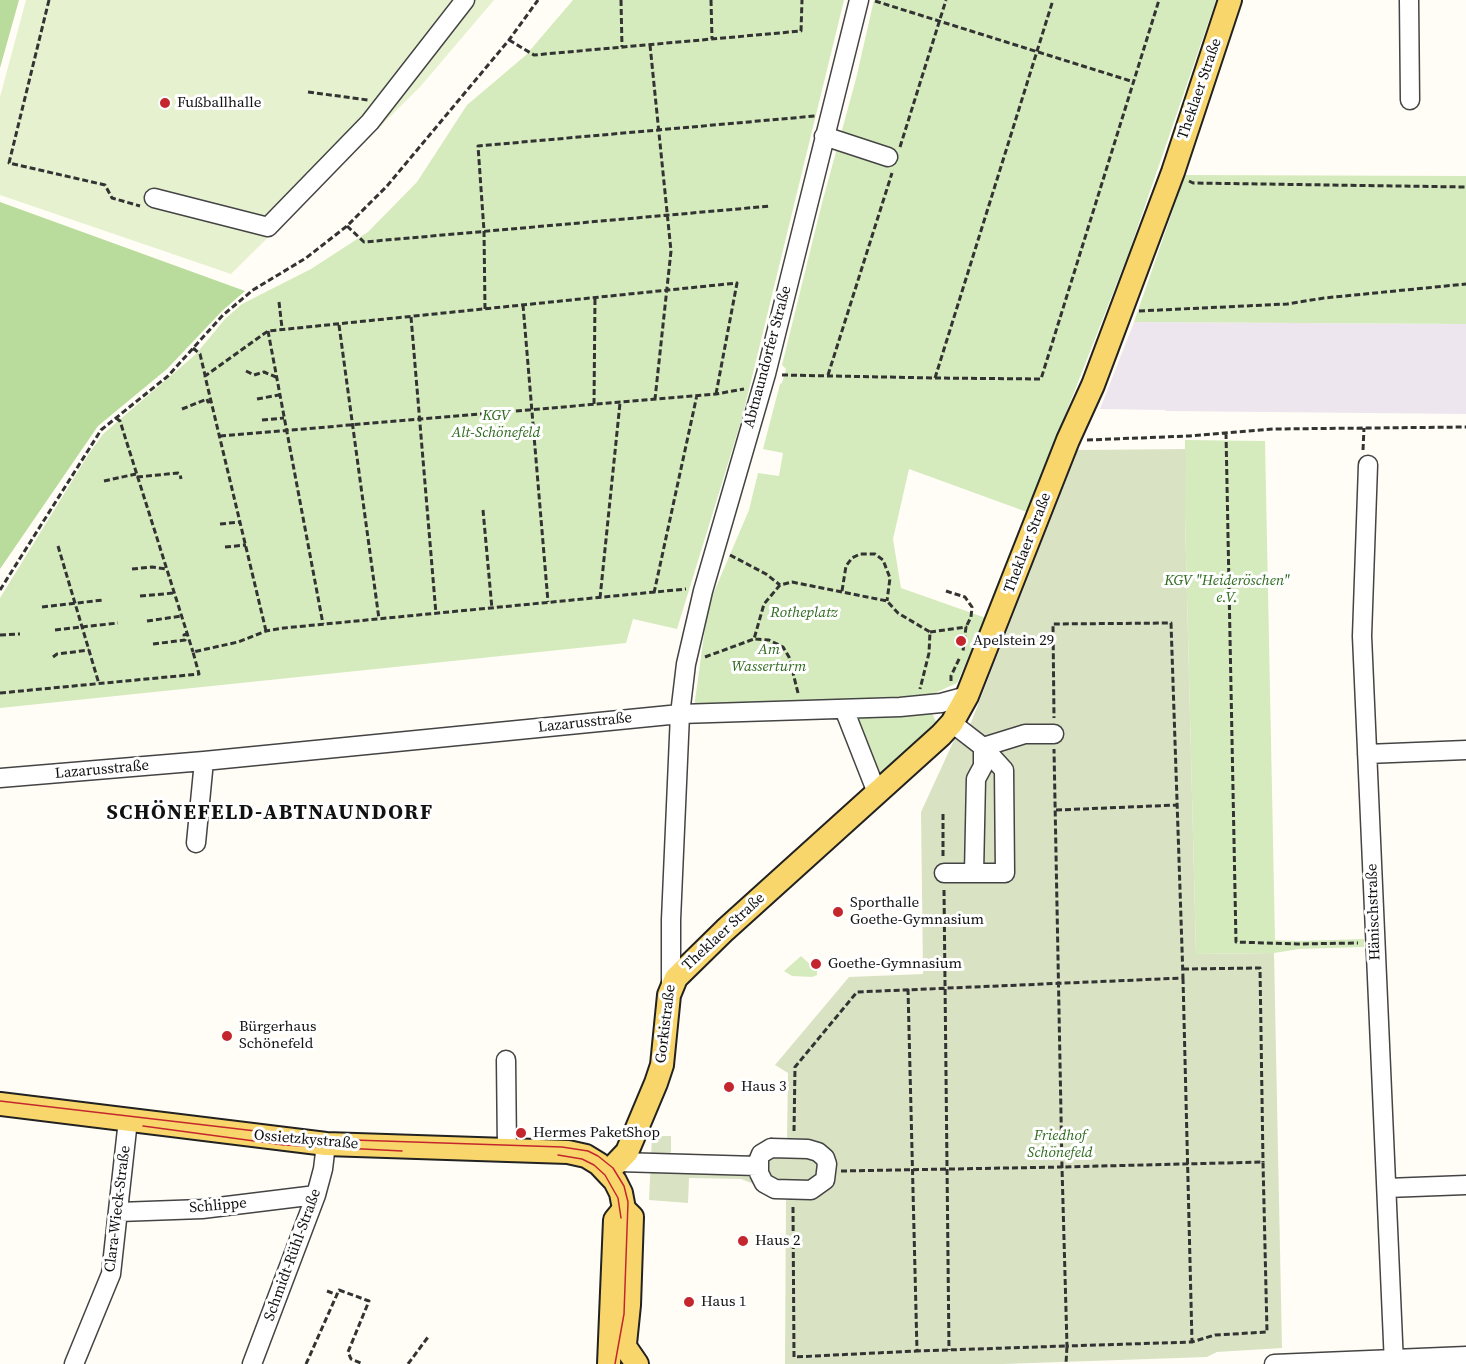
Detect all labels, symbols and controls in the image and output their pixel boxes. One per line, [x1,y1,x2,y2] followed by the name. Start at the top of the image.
[1174,36,1226,142] street label: Theklaer Straße
[177,94,261,112] place label: Fußballhalle
[158,96,172,110] marker: Fußballhalle
[740,284,796,430] street label: Abtnaundorfer Straße
[452,407,540,442] park label: KGV Alt-Schönefeld
[1001,490,1055,596] street label: Theklaer Straße
[1164,572,1290,607] park label: KGV "Heideröschen" e.V.
[770,604,838,622] park label: Rotheplatz
[973,632,1054,650] place label: Apelstein 29
[954,634,968,648] marker: Apelstein 29
[732,641,806,676] park label: Am Wasserturm
[537,709,633,737] street label: Lazarusstraße
[54,757,150,783] street label: Lazarusstraße
[106,801,434,827] district label: SCHÖNEFELD-ABTNAUNDORF
[1363,863,1385,961] street label: Hänischstraße
[679,889,769,975] street label: Theklaer Straße
[850,894,984,929] place label: Sporthalle Goethe-Gymnasium
[831,905,845,919] marker: Sporthalle Goethe-Gymnasium
[828,955,962,973] place label: Goethe-Gymnasium
[809,957,823,971] marker: Goethe-Gymnasium
[652,984,680,1064] street label: Gorkistraße
[239,1018,316,1053] place label: Bürgerhaus Schönefeld
[220,1029,234,1043] marker: Bürgerhaus Schönefeld
[741,1078,786,1096] place label: Haus 3
[722,1080,736,1094] marker: Haus 3
[533,1124,660,1142] place label: Hermes PaketShop
[253,1126,359,1154] street label: Ossietzkystraße
[514,1126,528,1140] marker: Hermes PaketShop
[1027,1127,1093,1162] park label: Friedhof Schönefeld
[101,1145,135,1273] street label: Clara-Wieck-Straße
[261,1187,325,1323] street label: Schmidt-Rühl-Straße
[189,1195,247,1217] street label: Schlippe
[755,1232,800,1250] place label: Haus 2
[736,1234,750,1248] marker: Haus 2
[701,1293,746,1311] place label: Haus 1
[682,1295,696,1309] marker: Haus 1

